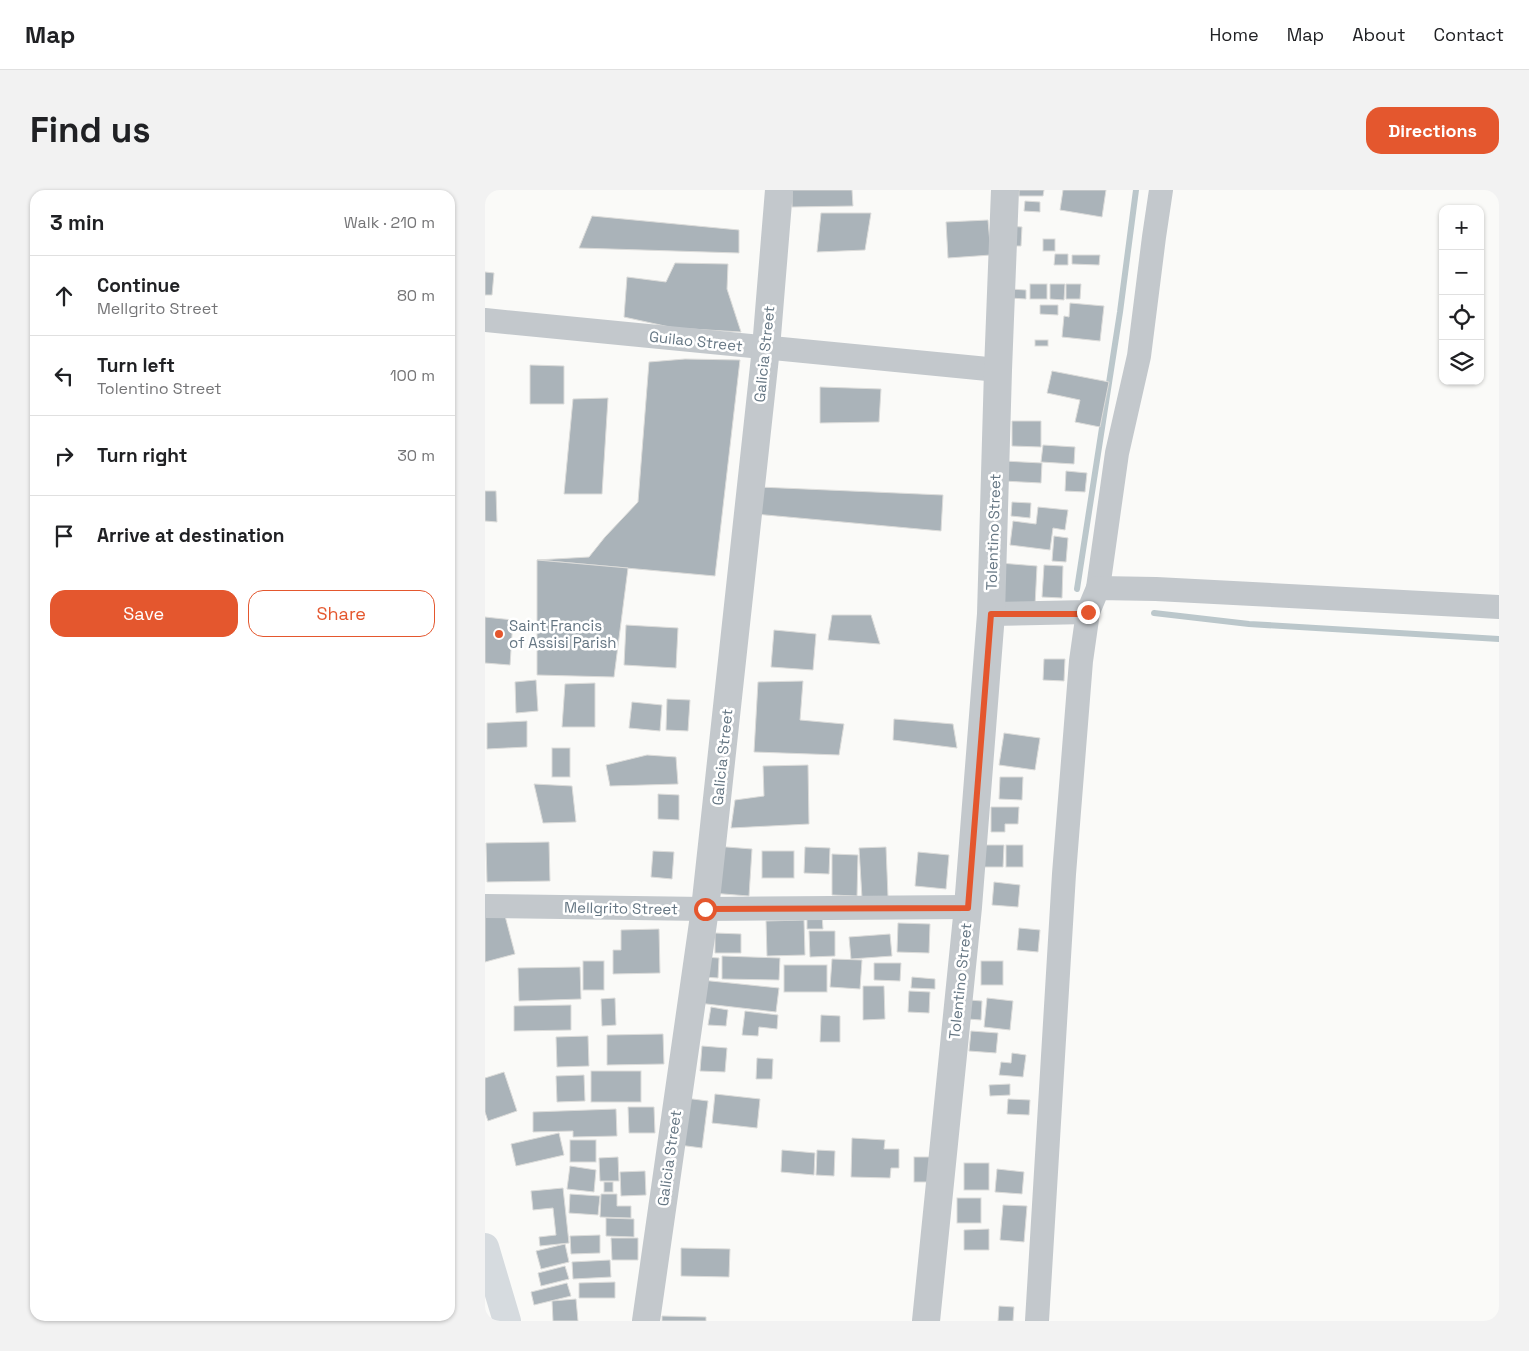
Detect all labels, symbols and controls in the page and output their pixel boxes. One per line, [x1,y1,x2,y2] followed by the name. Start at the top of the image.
[25,19,75,50] text: Map
[1210,23,1259,46] text: Home
[1287,23,1324,46] text: Map
[1352,23,1406,46] text: About
[1434,23,1504,46] text: Contact
[1366,107,1499,154] button: Directions
[30,108,151,152] text: Find us
[1439,205,1484,385] map controls
[1439,205,1484,250] button: +
[50,209,105,236] text: 3 min
[344,212,435,233] text: Walk · 210 m
[1439,250,1484,295] button: −
[97,273,180,298] text: Continue
[50,282,78,310] icon: ahead
[397,285,435,306] text: 80 m
[1439,295,1484,340] button: locate
[97,298,218,319] text: Mellgrito Street
[749,305,779,403] street label: Galicia Street
[648,327,744,355] street label: Guilao Street
[1439,340,1484,385] button: layers
[97,353,175,378] text: Turn left
[50,362,78,390] icon: left
[390,365,435,386] text: 100 m
[97,378,222,399] text: Tolentino Street
[50,442,78,470] icon: right
[97,443,187,468] text: Turn right
[397,445,435,466] text: 30 m
[981,473,1005,591] street label: Tolentino Street
[50,522,78,550] icon: arrive
[97,523,285,548] text: Arrive at destination
[50,590,238,637] button: Save
[248,590,435,637] button: Share
[1077,601,1100,624] route end
[509,616,617,652] place label: Saint Francis of Assisi Parish
[493,628,505,640] marker: Saint Francis of Assisi Parish
[707,708,737,806] street label: Galicia Street
[564,898,678,918] street label: Mellgrito Street
[694,898,717,921] route start
[944,922,976,1040] street label: Tolentino Street
[653,1109,685,1207] street label: Galicia Street

